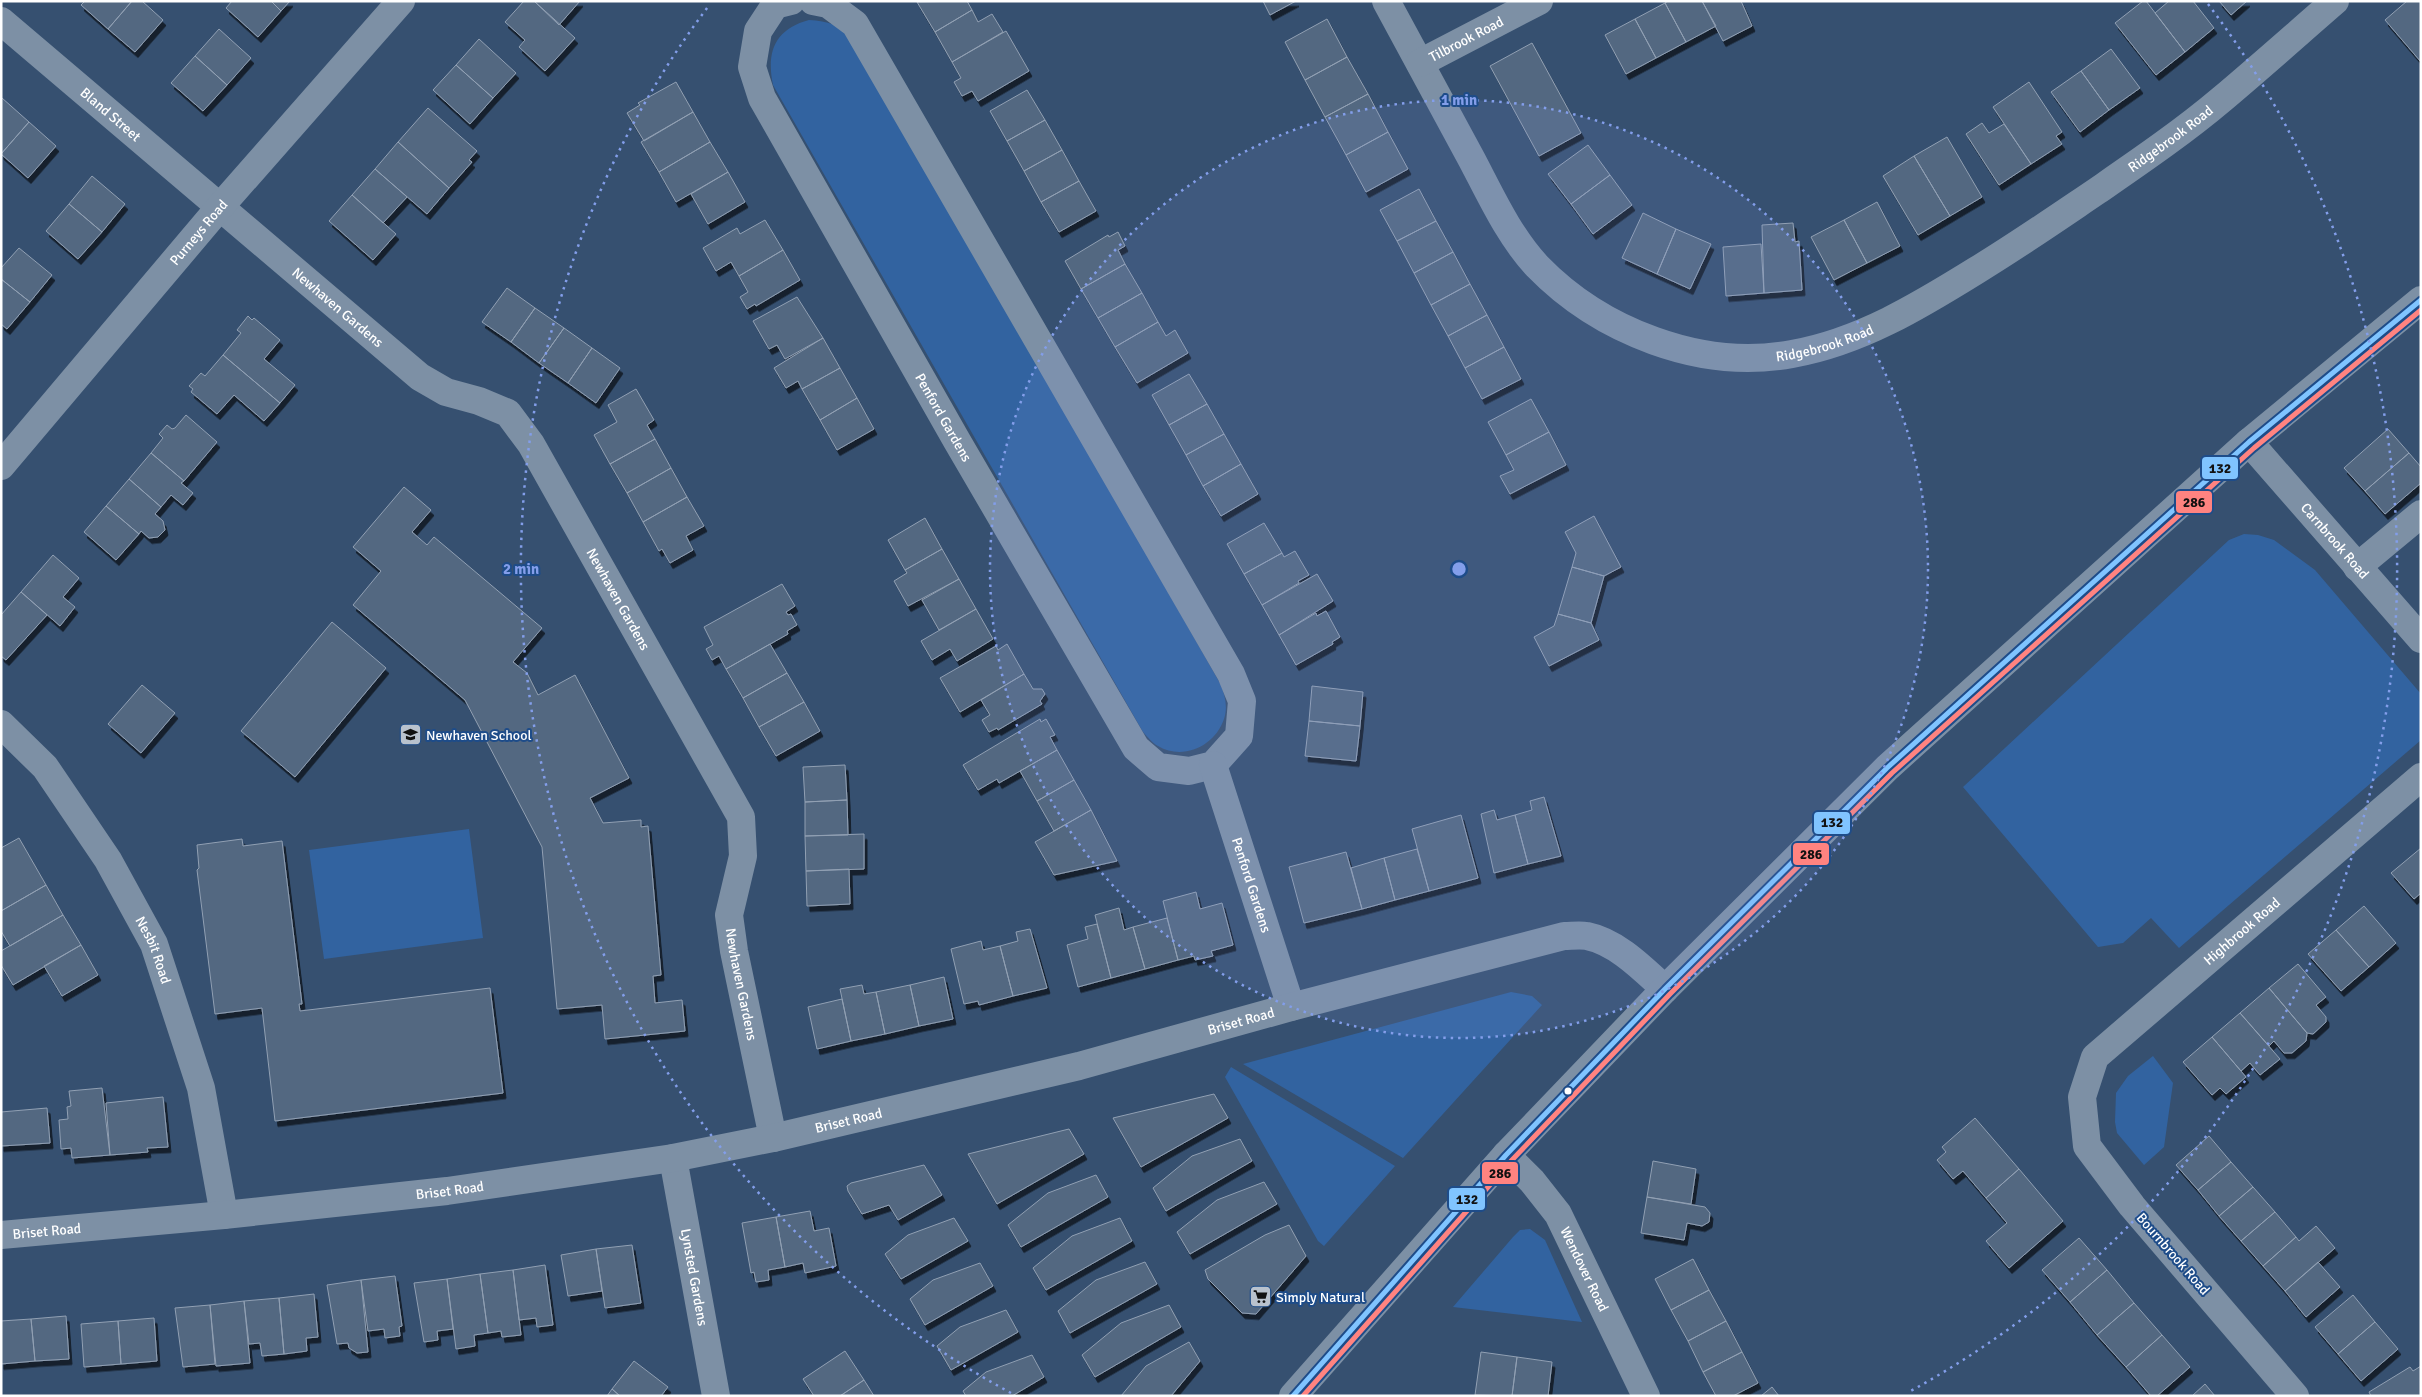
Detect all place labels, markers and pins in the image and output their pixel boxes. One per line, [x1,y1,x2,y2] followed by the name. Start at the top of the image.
[1450,560,1468,578] centre of rings
[398,723,422,747] school or university icon: Newhaven School
[426,727,532,744] place label: Newhaven School
[1563,1086,1573,1096] unlabelled marker
[1248,1285,1272,1309] supermarket icon: Simply Natural
[1276,1289,1365,1306] place label: Simply Natural

